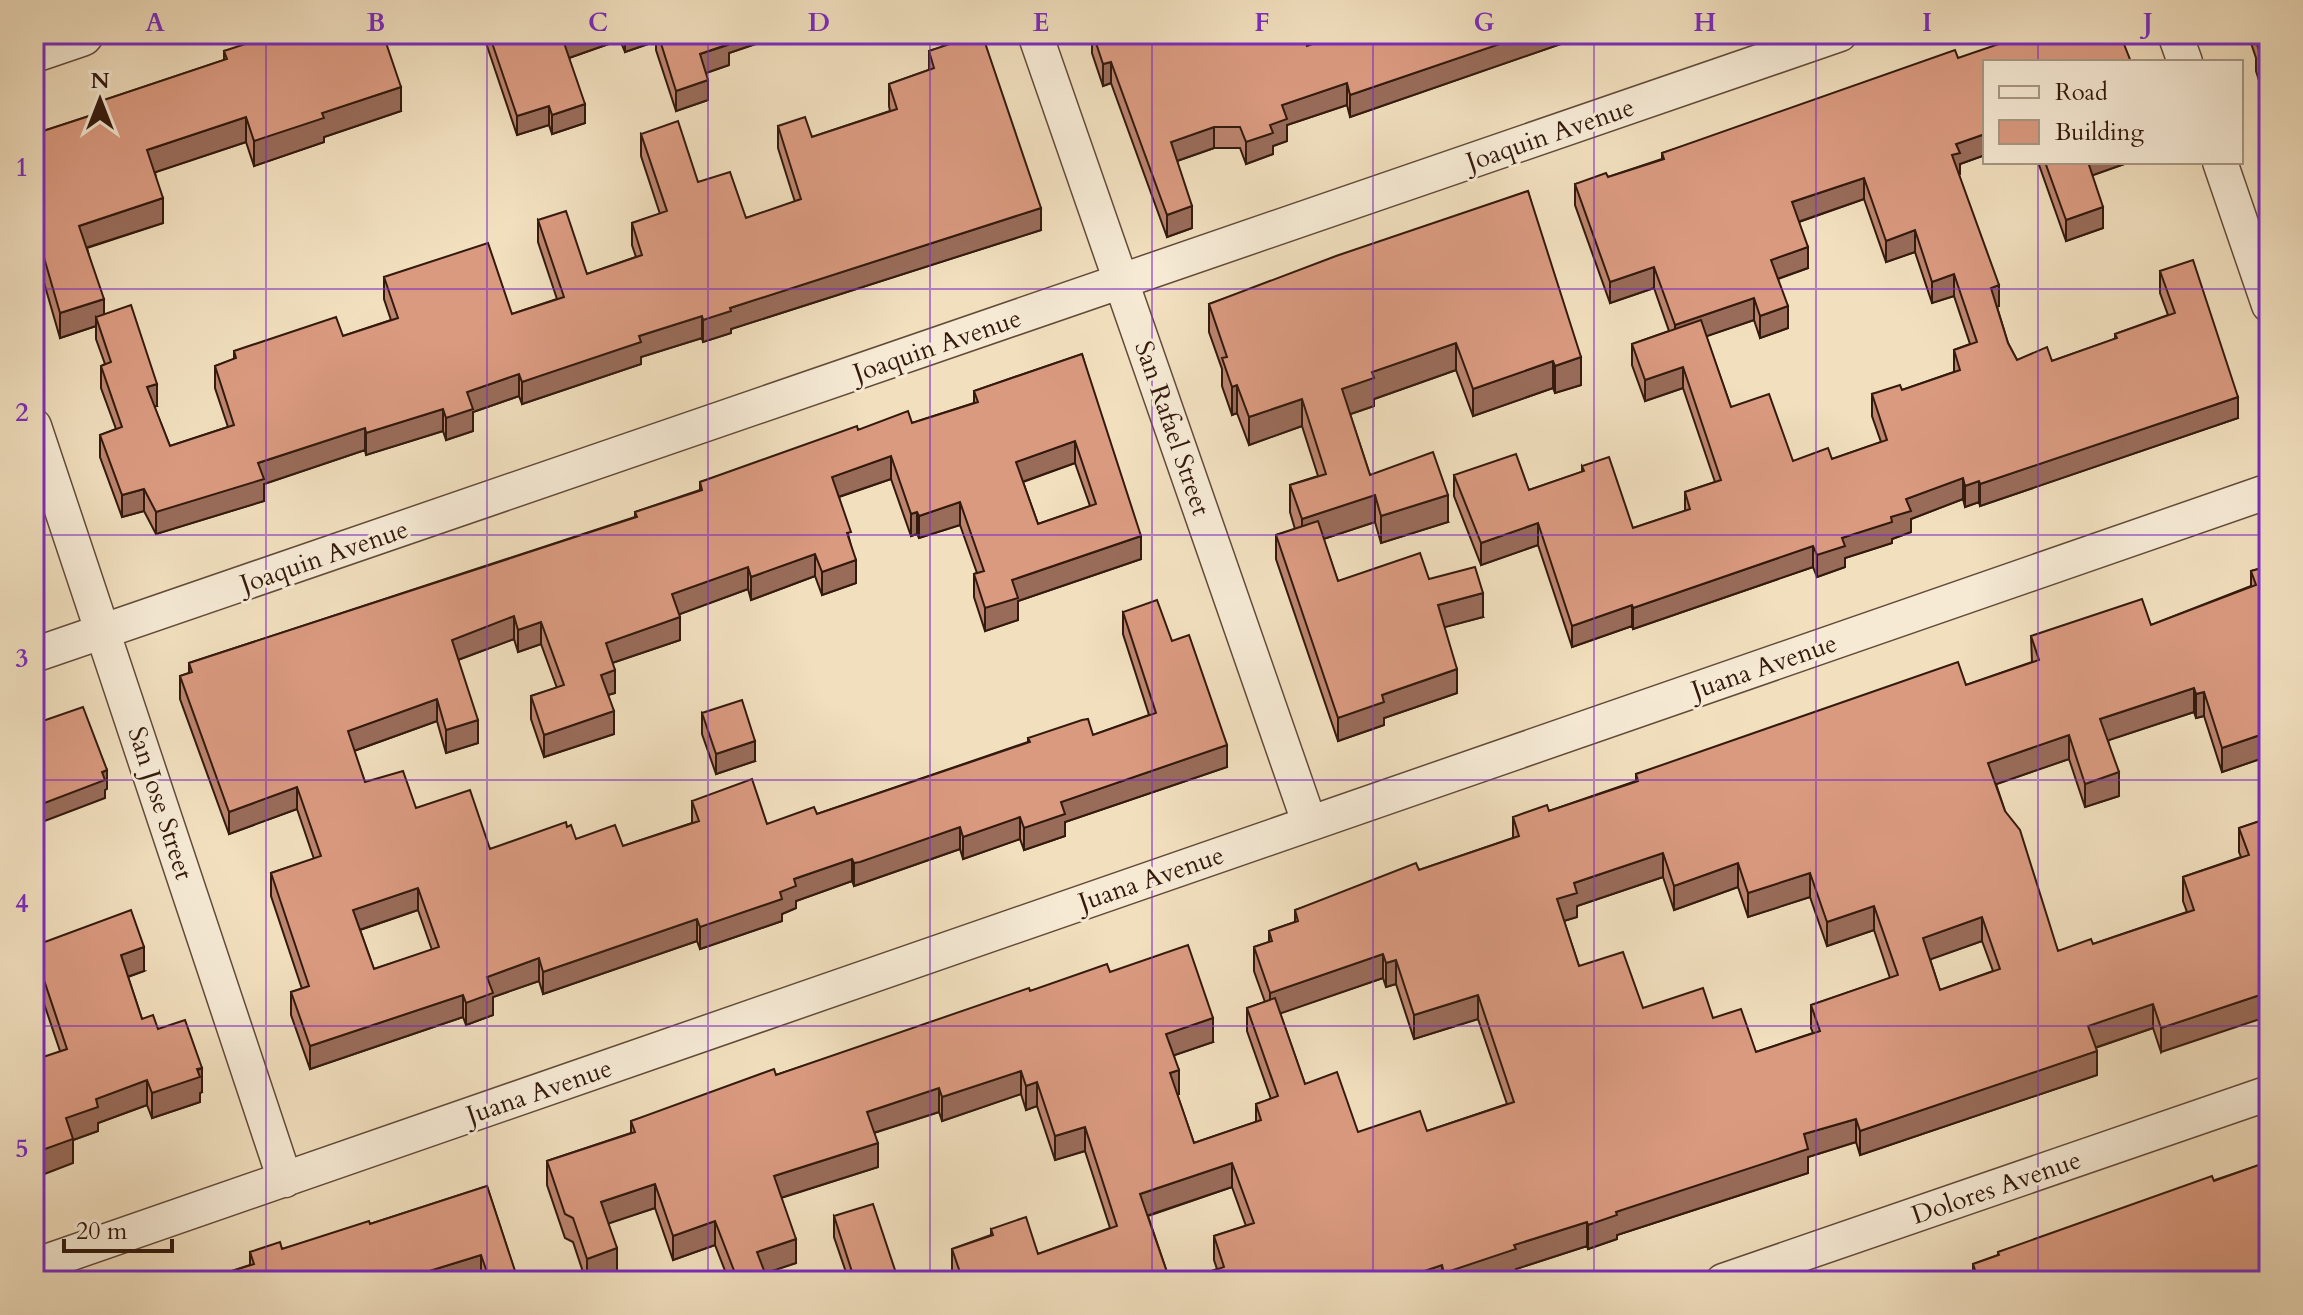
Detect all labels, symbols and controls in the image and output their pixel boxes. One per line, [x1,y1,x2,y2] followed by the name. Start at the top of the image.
[145,5,165,40] text: A
[367,5,385,40] text: B
[588,5,608,40] text: C
[808,5,830,40] text: D
[1033,5,1049,40] text: E
[1254,5,1270,40] text: F
[1473,5,1495,40] text: G
[1694,5,1717,40] text: H
[1922,5,1932,40] text: I
[2139,5,2153,40] text: J
[60,60,140,140] north arrow
[1983,60,2243,164] legend
[90,66,110,96] text: N
[2055,76,2108,109] text: Road
[1458,89,1639,181] street label: Joaquin Avenue
[2055,116,2145,149] text: Building
[15,150,29,185] text: 1
[845,300,1026,392] street label: Joaquin Avenue
[1126,336,1219,520] street label: San Rafael Street
[15,395,29,430] text: 2
[232,511,413,603] street label: Joaquin Avenue
[1683,625,1842,709] street label: Juana Avenue
[15,641,29,676] text: 3
[119,722,202,884] street label: San Jose Street
[1070,837,1229,921] street label: Juana Avenue
[15,886,29,921] text: 4
[458,1050,617,1134] street label: Juana Avenue
[15,1131,29,1166] text: 5
[1907,1142,2086,1233] street label: Dolores Avenue
[64,1203,172,1253] scale bar
[76,1215,128,1248] text: 20 m

